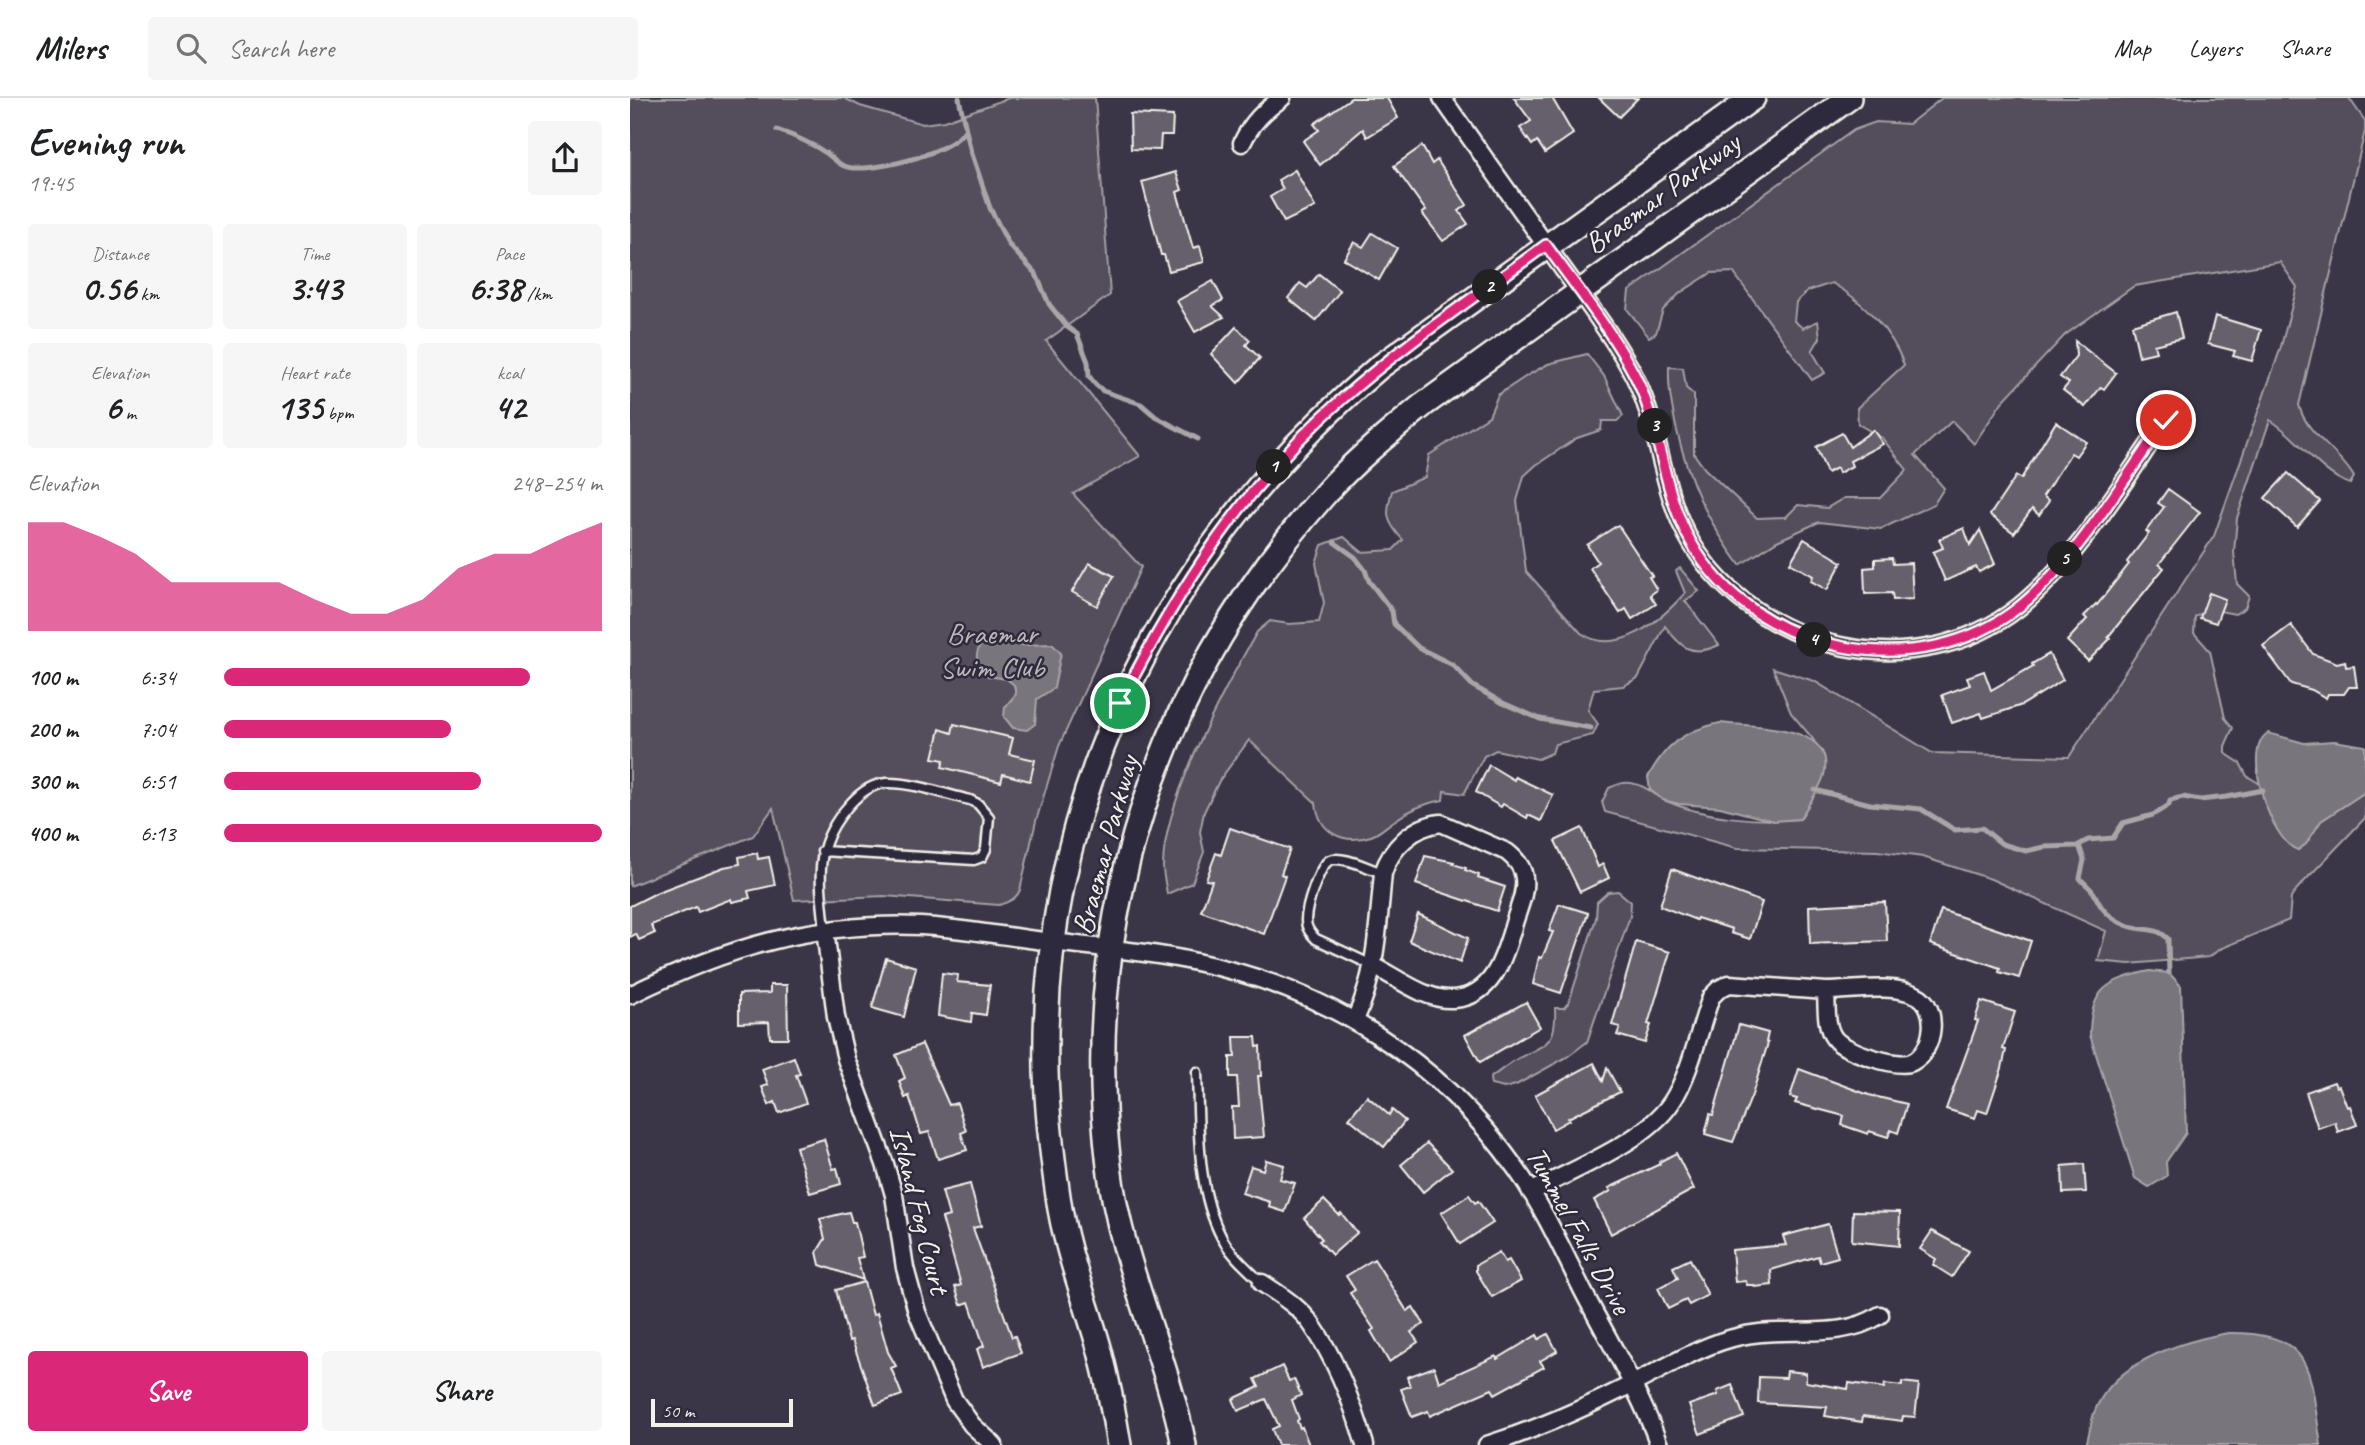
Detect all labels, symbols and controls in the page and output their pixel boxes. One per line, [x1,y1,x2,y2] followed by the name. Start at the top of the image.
[148,17,638,80] search box
[35,27,106,69] text: Milers
[172,29,210,67] icon: search
[228,32,334,65] text: Search here
[2114,33,2151,63] text: Map
[2189,33,2242,63] text: Layers
[2280,33,2330,63] text: Share
[28,119,184,166] text: Evening run
[528,121,602,195] button: share
[1577,122,1750,262] street label: Braemar Parkway
[28,169,74,198] text: 19:45
[92,242,149,266] text: Distance
[300,242,330,266] text: Time
[495,242,524,266] text: Pace
[82,266,136,311] text: 0.56
[288,266,342,311] text: 3:43
[467,266,522,311] text: 6:38
[1472,270,1508,304] pin: 2
[1485,274,1494,298] text: 2
[136,282,159,306] text: km
[522,282,552,306] text: /km
[91,361,150,385] text: Elevation
[280,361,350,385] text: Heart rate
[497,361,522,385] text: kcal
[104,385,121,430] text: 6
[276,385,323,430] text: 135
[494,385,525,430] text: 42
[2136,390,2196,450] pin
[121,401,136,425] text: m
[323,401,354,425] text: bpm
[2147,401,2185,439] icon: check
[1637,408,1672,444] pin: 3
[1650,413,1659,437] text: 3
[1256,450,1292,484] pin: 1
[1269,454,1278,478] text: 1
[28,469,99,498] text: Elevation
[511,469,602,498] text: 248–254 m
[2048,542,2082,576] pin: 5
[2060,546,2069,570] text: 5
[940,614,1046,686] park label: Braemar Swim Club
[1796,622,1832,658] pin: 4
[1809,627,1818,651] text: 4
[28,663,78,692] text: 100 m
[140,663,176,692] text: 6:34
[1090,673,1150,733] pin
[1101,684,1139,722] icon: arrive
[28,715,78,744] text: 200 m
[140,715,176,744] text: 7:04
[1063,749,1148,938] street label: Braemar Parkway
[28,767,78,796] text: 300 m
[140,767,176,796] text: 6:51
[28,819,78,848] text: 400 m
[140,819,176,848] text: 6:13
[881,1122,960,1301] street label: Island Fog Court
[1517,1140,1642,1322] street label: Tummel Falls Drive
[28,1351,308,1431] button: Save
[322,1351,602,1431] button: Share
[651,1396,793,1428] scale bar
[662,1399,694,1423] text: 50 m

